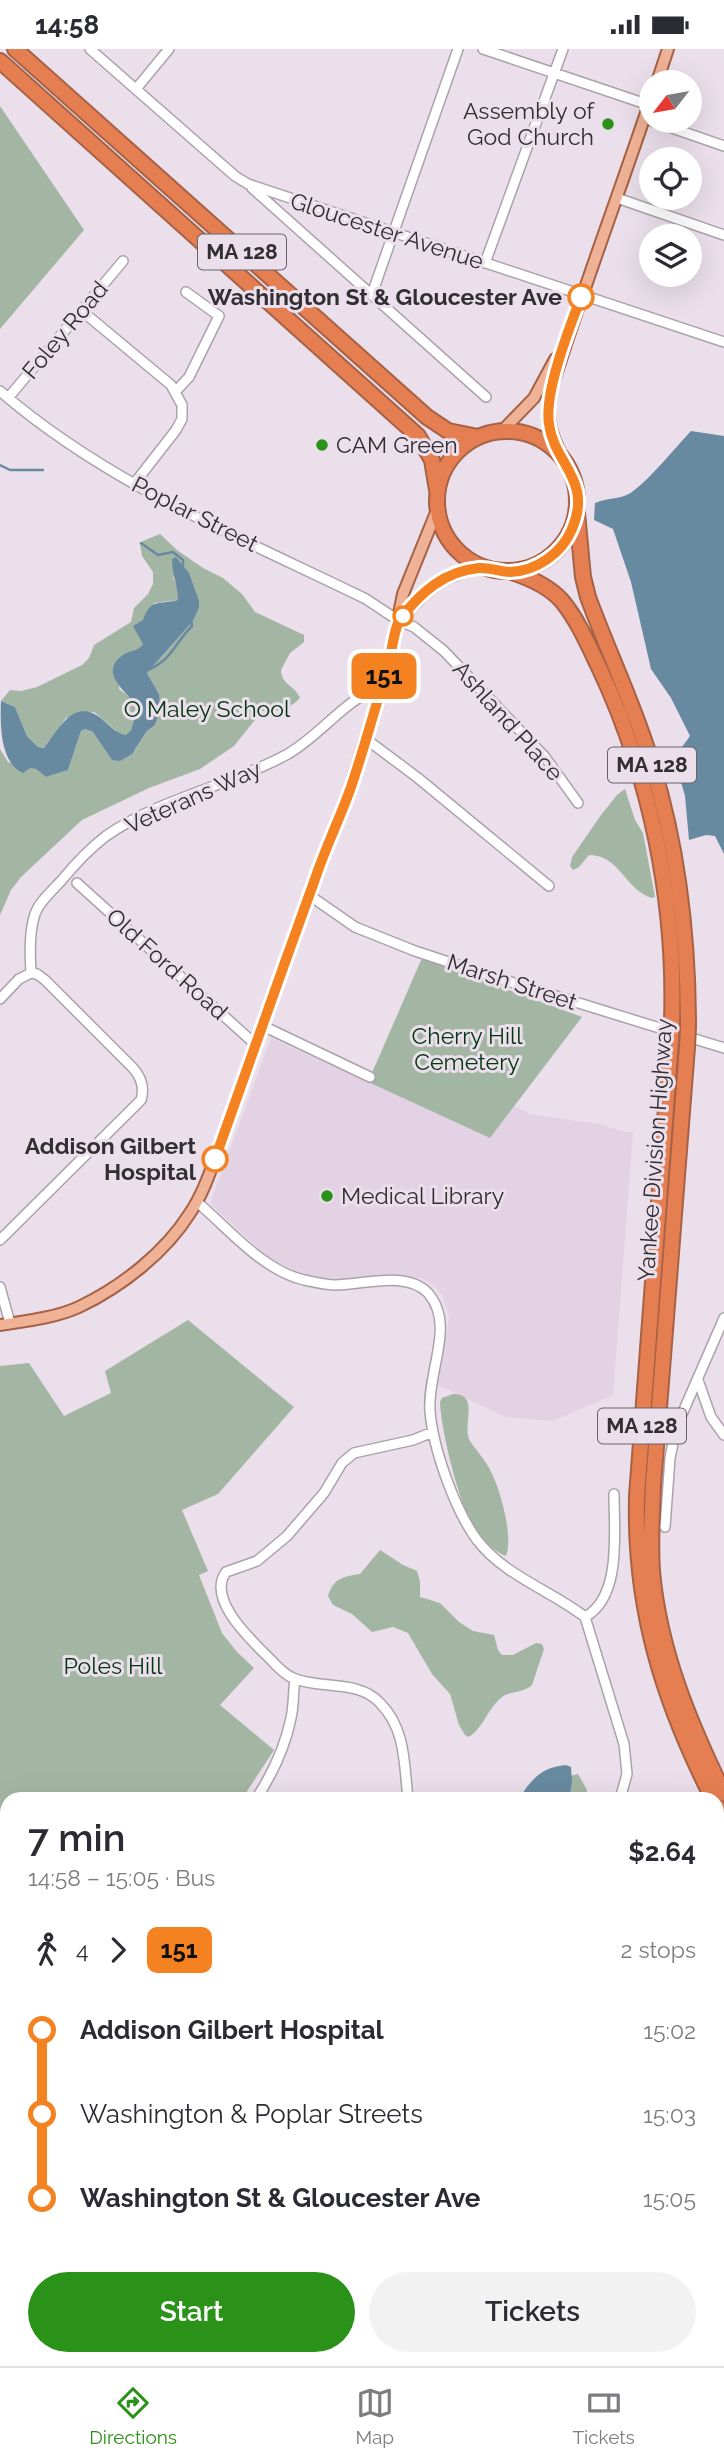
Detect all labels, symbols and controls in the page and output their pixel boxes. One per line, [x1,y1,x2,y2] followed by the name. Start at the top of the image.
[35,10,99,40] text: 14:58
[639,70,702,133] north arrow
[639,70,702,287] map controls
[463,97,595,150] place label: Assembly of God Church
[600,116,616,132] marker: Assembly of God Church
[639,147,702,210] button: locate
[287,187,487,275] street label: Gloucester Avenue
[639,224,702,287] button: layers
[198,235,286,269] road number: MA 128
[16,276,113,384] street label: Foley Road
[208,283,562,310] place label: Washington St & Gloucester Ave
[568,284,594,310] marker: Washington St & Gloucester Ave
[336,431,458,458] place label: CAM Green
[314,437,330,453] marker: CAM Green
[128,470,263,557] street label: Poplar Street
[393,606,413,626] unlabelled marker
[344,653,424,699] line badge: 151
[448,655,569,786] street label: Ashland Place
[365,661,403,690] text: 151
[124,695,291,722] park label: O Maley School
[608,747,696,783] road number: MA 128
[121,754,265,839] street label: Veterans Way
[101,902,233,1025] street label: Old Ford Road
[444,948,581,1015] street label: Marsh Street
[632,1018,677,1282] street label: Yankee Division Highway
[411,1022,523,1075] park label: Cherry Hill Cemetery
[25,1132,197,1185] place label: Addison Gilbert Hospital
[202,1146,228,1172] marker: Addison Gilbert Hospital
[341,1182,504,1209] place label: Medical Library
[319,1188,335,1204] marker: Medical Library
[598,1409,686,1443] road number: MA 128
[64,1652,163,1679] park label: Poles Hill
[28,1815,125,1860] text: 7 min
[628,1837,696,1867] text: $2.64
[28,1864,215,1891] text: 14:58 – 15:05 · Bus
[28,1931,66,1969] icon: walk
[99,1931,137,1969] icon: forward
[161,1935,198,1964] text: 151
[76,1936,89,1963] text: 4
[621,1936,696,1963] text: 2 stops
[80,2015,384,2045] text: Addison Gilbert Hospital
[643,2017,696,2044] text: 15:02
[80,2099,423,2129] text: Washington & Poplar Streets
[643,2101,696,2128] text: 15:03
[80,2183,480,2213] text: Washington St & Gloucester Ave
[643,2185,696,2212] text: 15:05
[28,2272,355,2352] button: Start
[369,2272,696,2352] button: Tickets
[89,2384,177,2448] tab: Directions
[355,2384,394,2448] tab: Map
[572,2384,635,2448] tab: Tickets

